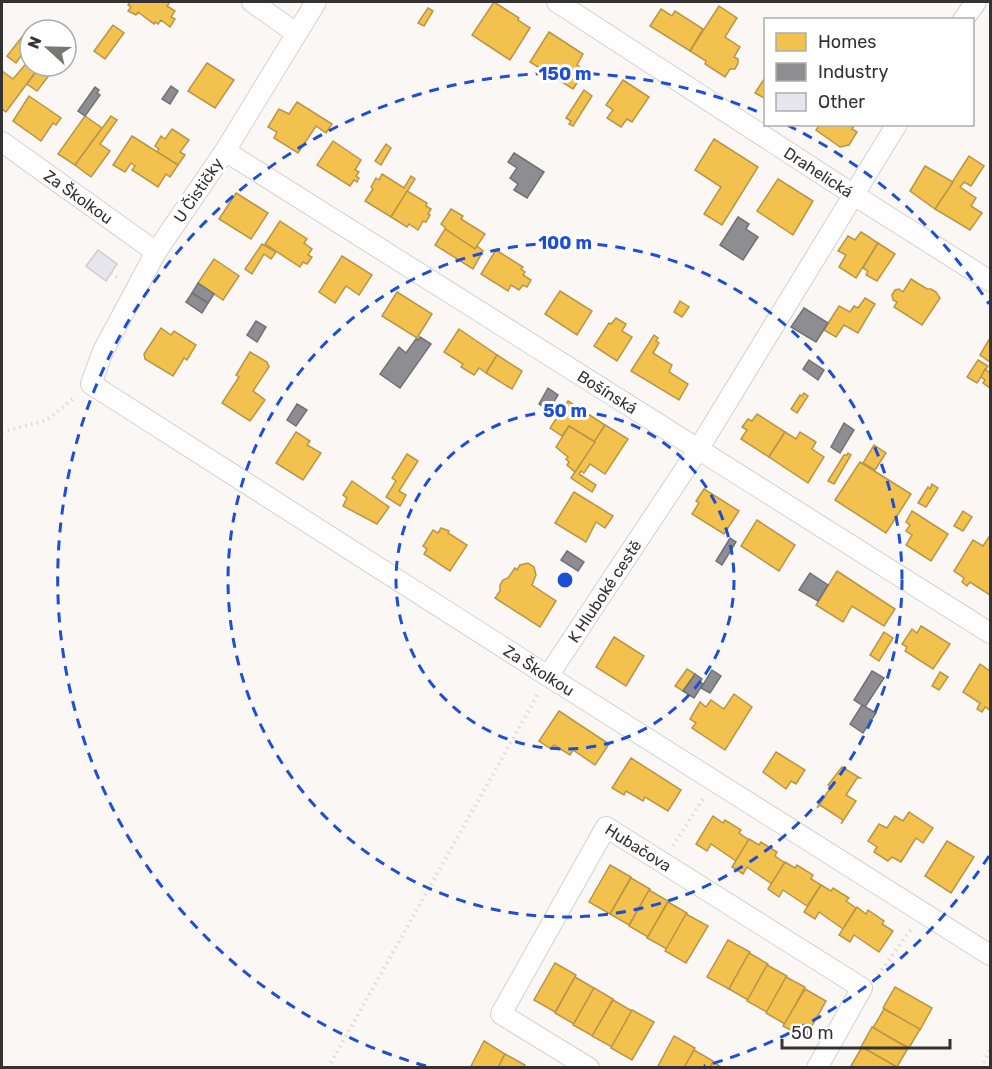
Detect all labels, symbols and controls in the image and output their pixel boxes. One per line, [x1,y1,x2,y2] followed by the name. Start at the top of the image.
[18,18,78,78] north arrow
[764,18,974,126] legend
[818,31,876,53] text: Homes
[24,34,46,51] text: N
[818,61,888,83] text: Industry
[538,63,592,85] text: 150 m
[818,91,865,113] text: Other
[780,143,856,202] street label: Drahelická
[169,154,227,226] street label: U Čističky
[40,166,116,228] street label: Za Školkou
[538,232,592,254] text: 100 m
[574,367,640,418] street label: Bošínská
[543,400,587,422] text: 50 m
[564,536,646,646] street label: K Hluboké cestě
[555,570,575,590] centre of rings
[500,641,578,700] street label: Za Školkou
[602,820,675,876] street label: Hubačova
[782,1012,950,1050] scale bar
[791,1022,834,1044] text: 50 m

